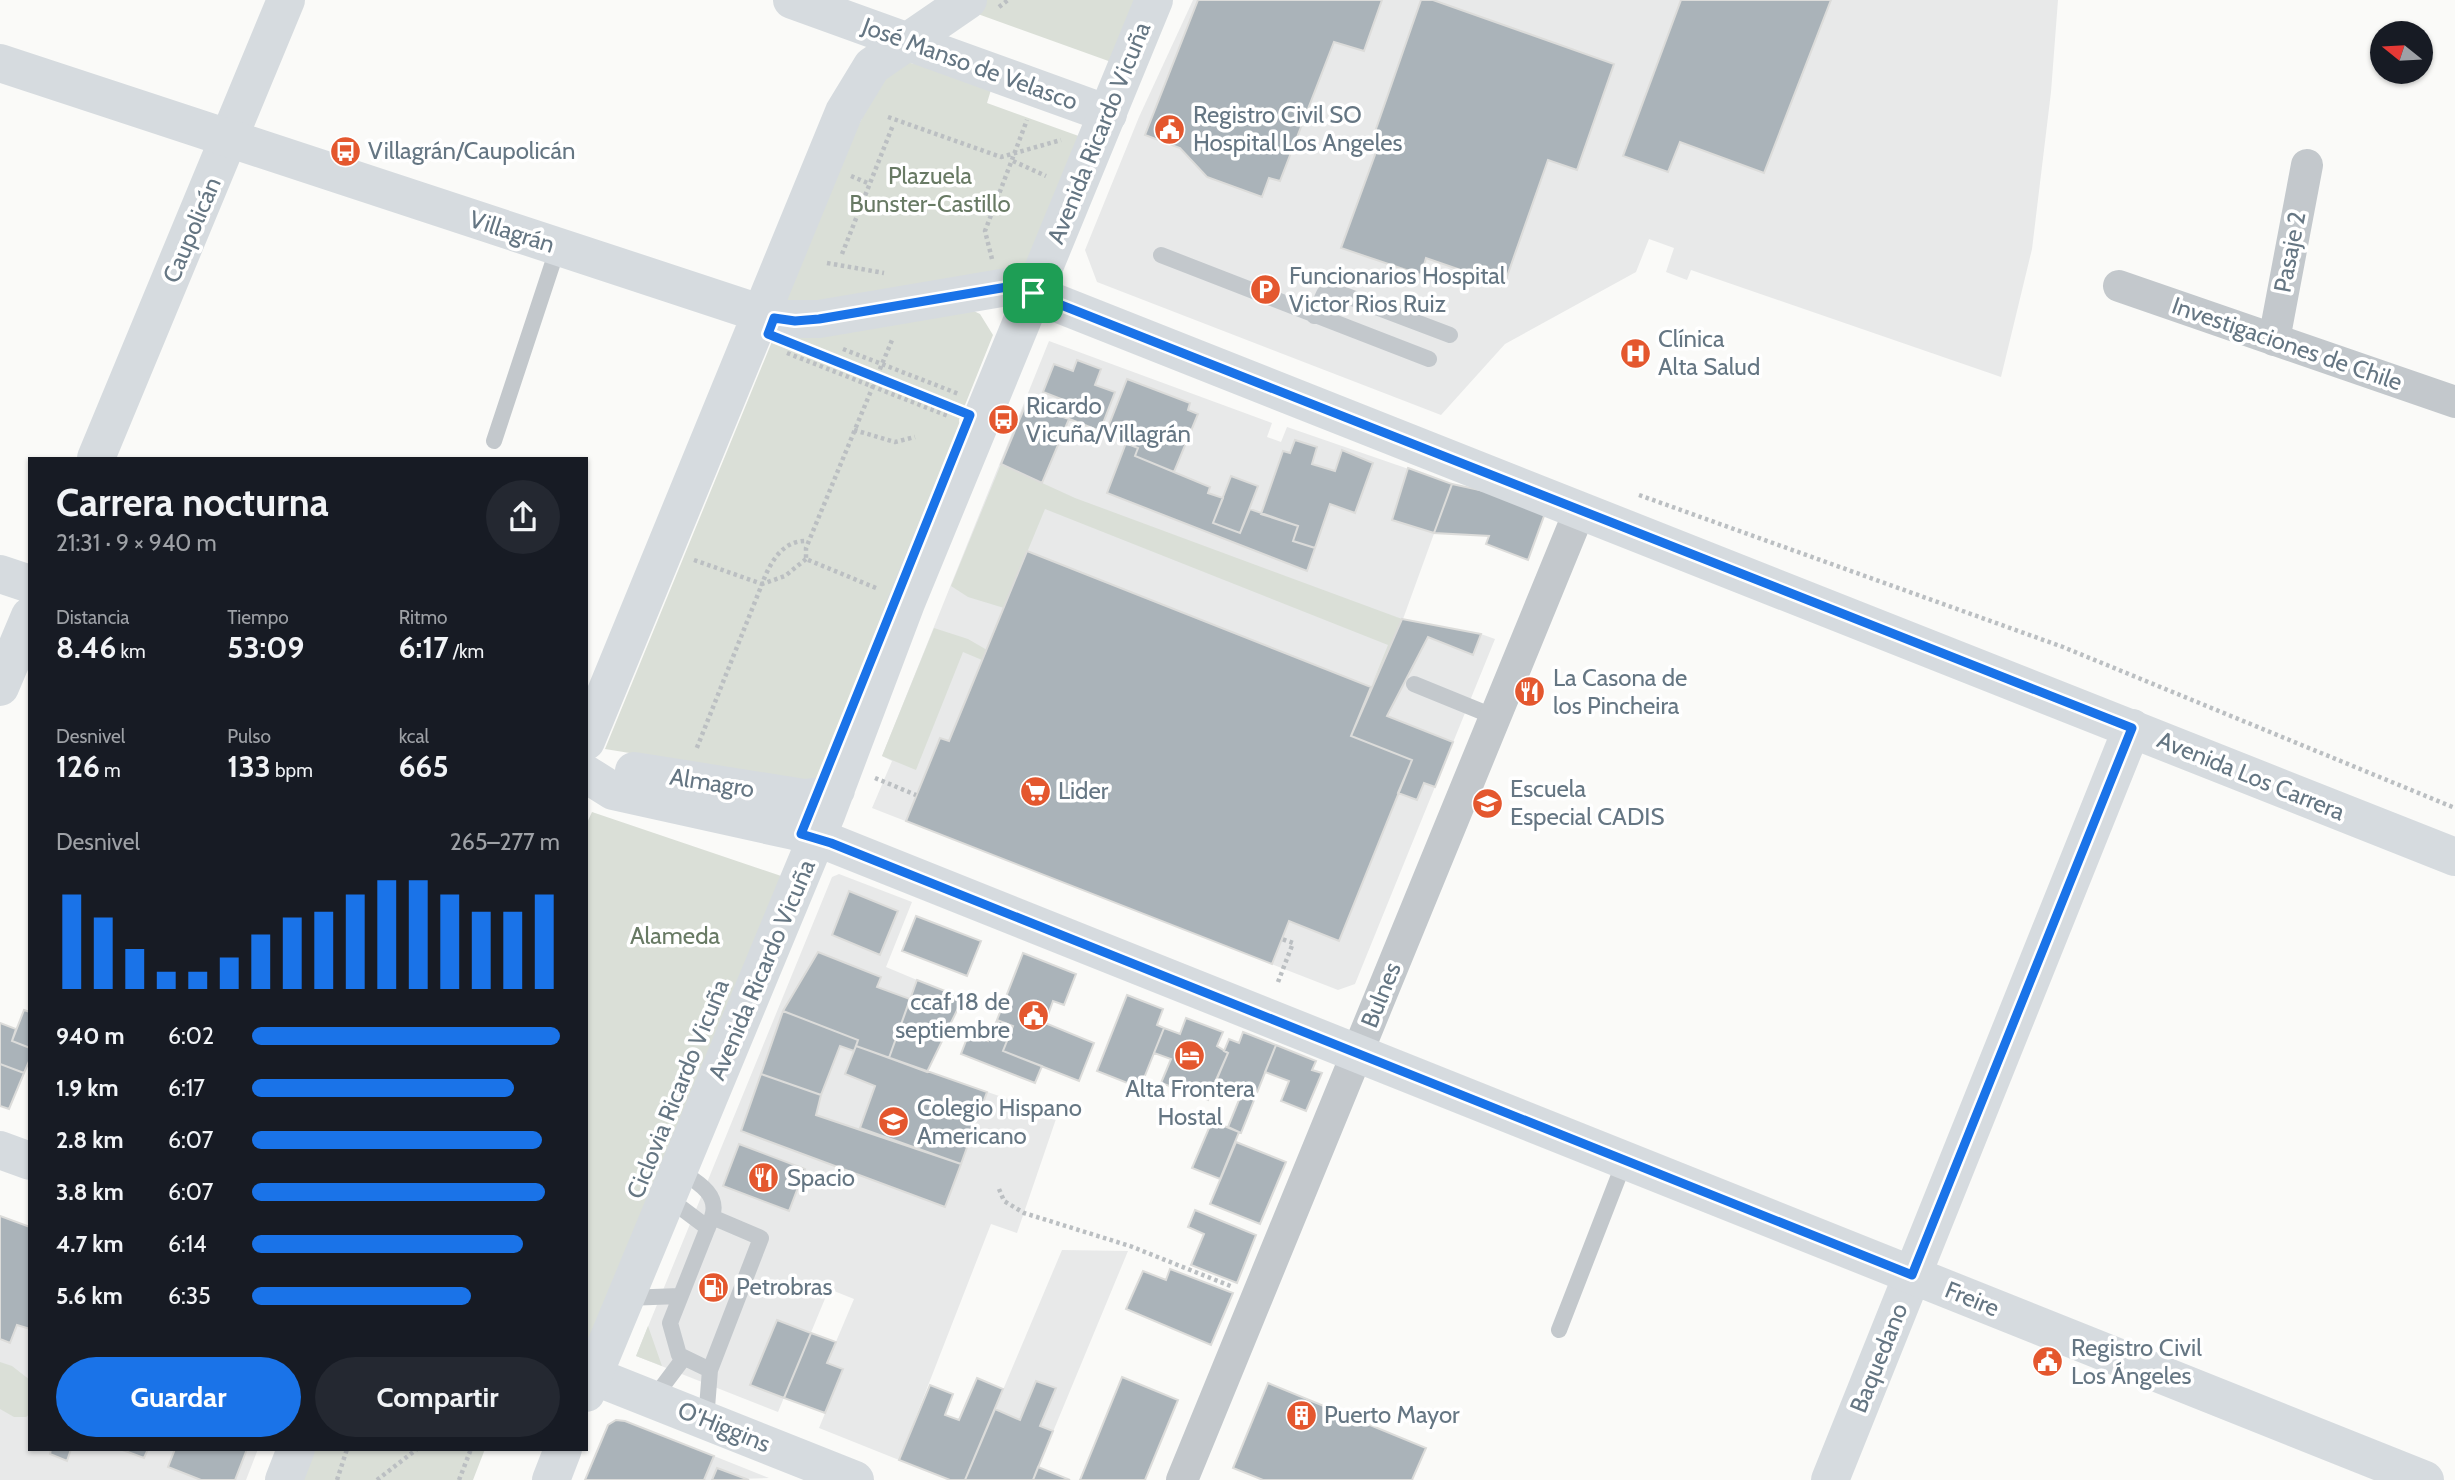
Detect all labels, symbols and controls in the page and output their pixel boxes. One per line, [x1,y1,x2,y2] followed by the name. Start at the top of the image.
[858,11,1082,116] street label: José Manso de Velasco
[1041,17,1157,248] street label: Avenida Ricardo Vicuña
[2370,21,2432,84] north arrow
[2370,21,2433,84] map controls
[1193,100,1402,157] place label: Registro Civil SO Hospital Los Angeles
[1153,112,1187,146] public building icon: Registro Civil SO Hospital Los Angeles
[328,134,362,168] bus stop icon: Villagrán/Caupolicán
[368,136,575,165] place label: Villagrán/Caupolicán
[849,161,1011,218] park label: Plazuela Bunster-Castillo
[156,173,227,287] street label: Caupolicán
[466,204,558,259] street label: Villagrán
[2267,209,2312,295] street label: Pasaje 2
[1289,261,1506,318] place label: Funcionarios Hospital Victor Rios Ruiz
[1003,263,1063,323] pin
[1249,273,1283,307] parking icon: Funcionarios Hospital Victor Rios Ruiz
[1014,274,1052,312] icon: arrive
[2168,291,2406,397] street label: Investigaciones de Chile
[1658,324,1760,381] place label: Clínica Alta Salud
[1618,336,1652,370] hospital icon: Clínica Alta Salud
[1026,391,1191,448] place label: Ricardo Vicuña/Villagrán
[986,403,1020,437] bus stop icon: Ricardo Vicuña/Villagrán
[56,479,329,526] text: Carrera nocturna
[486,480,560,554] button: share
[56,529,217,557] text: 21:31 · 9 × 940 m
[56,606,130,629] text: Distancia
[227,606,289,629] text: Tiempo
[399,606,448,629] text: Ritmo
[56,629,116,666] text: 8.46
[227,629,304,666] text: 53:09
[399,629,449,666] text: 6:17
[116,640,146,663] text: km
[449,640,484,663] text: /km
[1553,663,1687,720] place label: La Casona de los Pincheira
[1513,675,1547,709] restaurant icon: La Casona de los Pincheira
[56,725,125,748] text: Desnivel
[227,725,271,748] text: Pulso
[399,725,429,748] text: kcal
[2153,725,2349,826] street label: Avenida Los Carrera
[56,748,100,785] text: 126
[227,748,271,785] text: 133
[399,748,449,785] text: 665
[100,759,121,782] text: m
[271,759,313,782] text: bpm
[668,762,756,803] street label: Almagro
[1018,774,1052,808] supermarket icon: Lider
[1510,774,1665,831] place label: Escuela Especial CADIS
[1058,776,1109,805] place label: Lider
[1470,786,1504,820] school or university icon: Escuela Especial CADIS
[56,828,140,856] text: Desnivel
[450,828,560,856] text: 265–277 m
[702,855,821,1084] street label: Avenida Ricardo Vicuña
[630,921,720,950] park label: Alameda
[1354,958,1407,1032] street label: Bulnes
[620,974,735,1203] street label: Ciclovia Ricardo Vicuña
[895,987,1010,1044] place label: ccaf 18 de septiembre
[1016,999,1050,1033] public building icon: ccaf 18 de septiembre
[56,1022,125,1050] text: 940 m
[168,1022,214,1050] text: 6:02
[1173,1038,1207,1072] hotel icon: Alta Frontera Hostal
[56,1074,119,1102] text: 1.9 km
[168,1074,205,1102] text: 6:17
[1125,1074,1255,1131] place label: Alta Frontera Hostal
[917,1093,1082,1150] place label: Colegio Hispano Americano
[877,1105,911,1139] school or university icon: Colegio Hispano Americano
[56,1126,123,1154] text: 2.8 km
[168,1126,213,1154] text: 6:07
[747,1161,781,1195] restaurant icon: Spacio
[787,1163,855,1192] place label: Spacio
[56,1178,124,1206] text: 3.8 km
[168,1178,213,1206] text: 6:07
[56,1230,123,1258] text: 4.7 km
[168,1230,207,1258] text: 6:14
[696,1270,730,1304] fuel station icon: Petrobras
[736,1272,833,1301] place label: Petrobras
[1941,1275,2003,1322] street label: Freire
[56,1282,123,1310] text: 5.6 km
[168,1282,211,1310] text: 6:35
[1843,1299,1914,1417] street label: Baquedano
[2071,1333,2202,1390] place label: Registro Civil Los Ángeles
[2031,1345,2065,1379] public building icon: Registro Civil Los Ángeles
[56,1357,301,1437] button: Guardar
[315,1357,560,1437] button: Compartir
[674,1395,775,1458] street label: O'Higgins
[1284,1398,1318,1432] building icon: Puerto Mayor
[1324,1400,1460,1429] place label: Puerto Mayor

